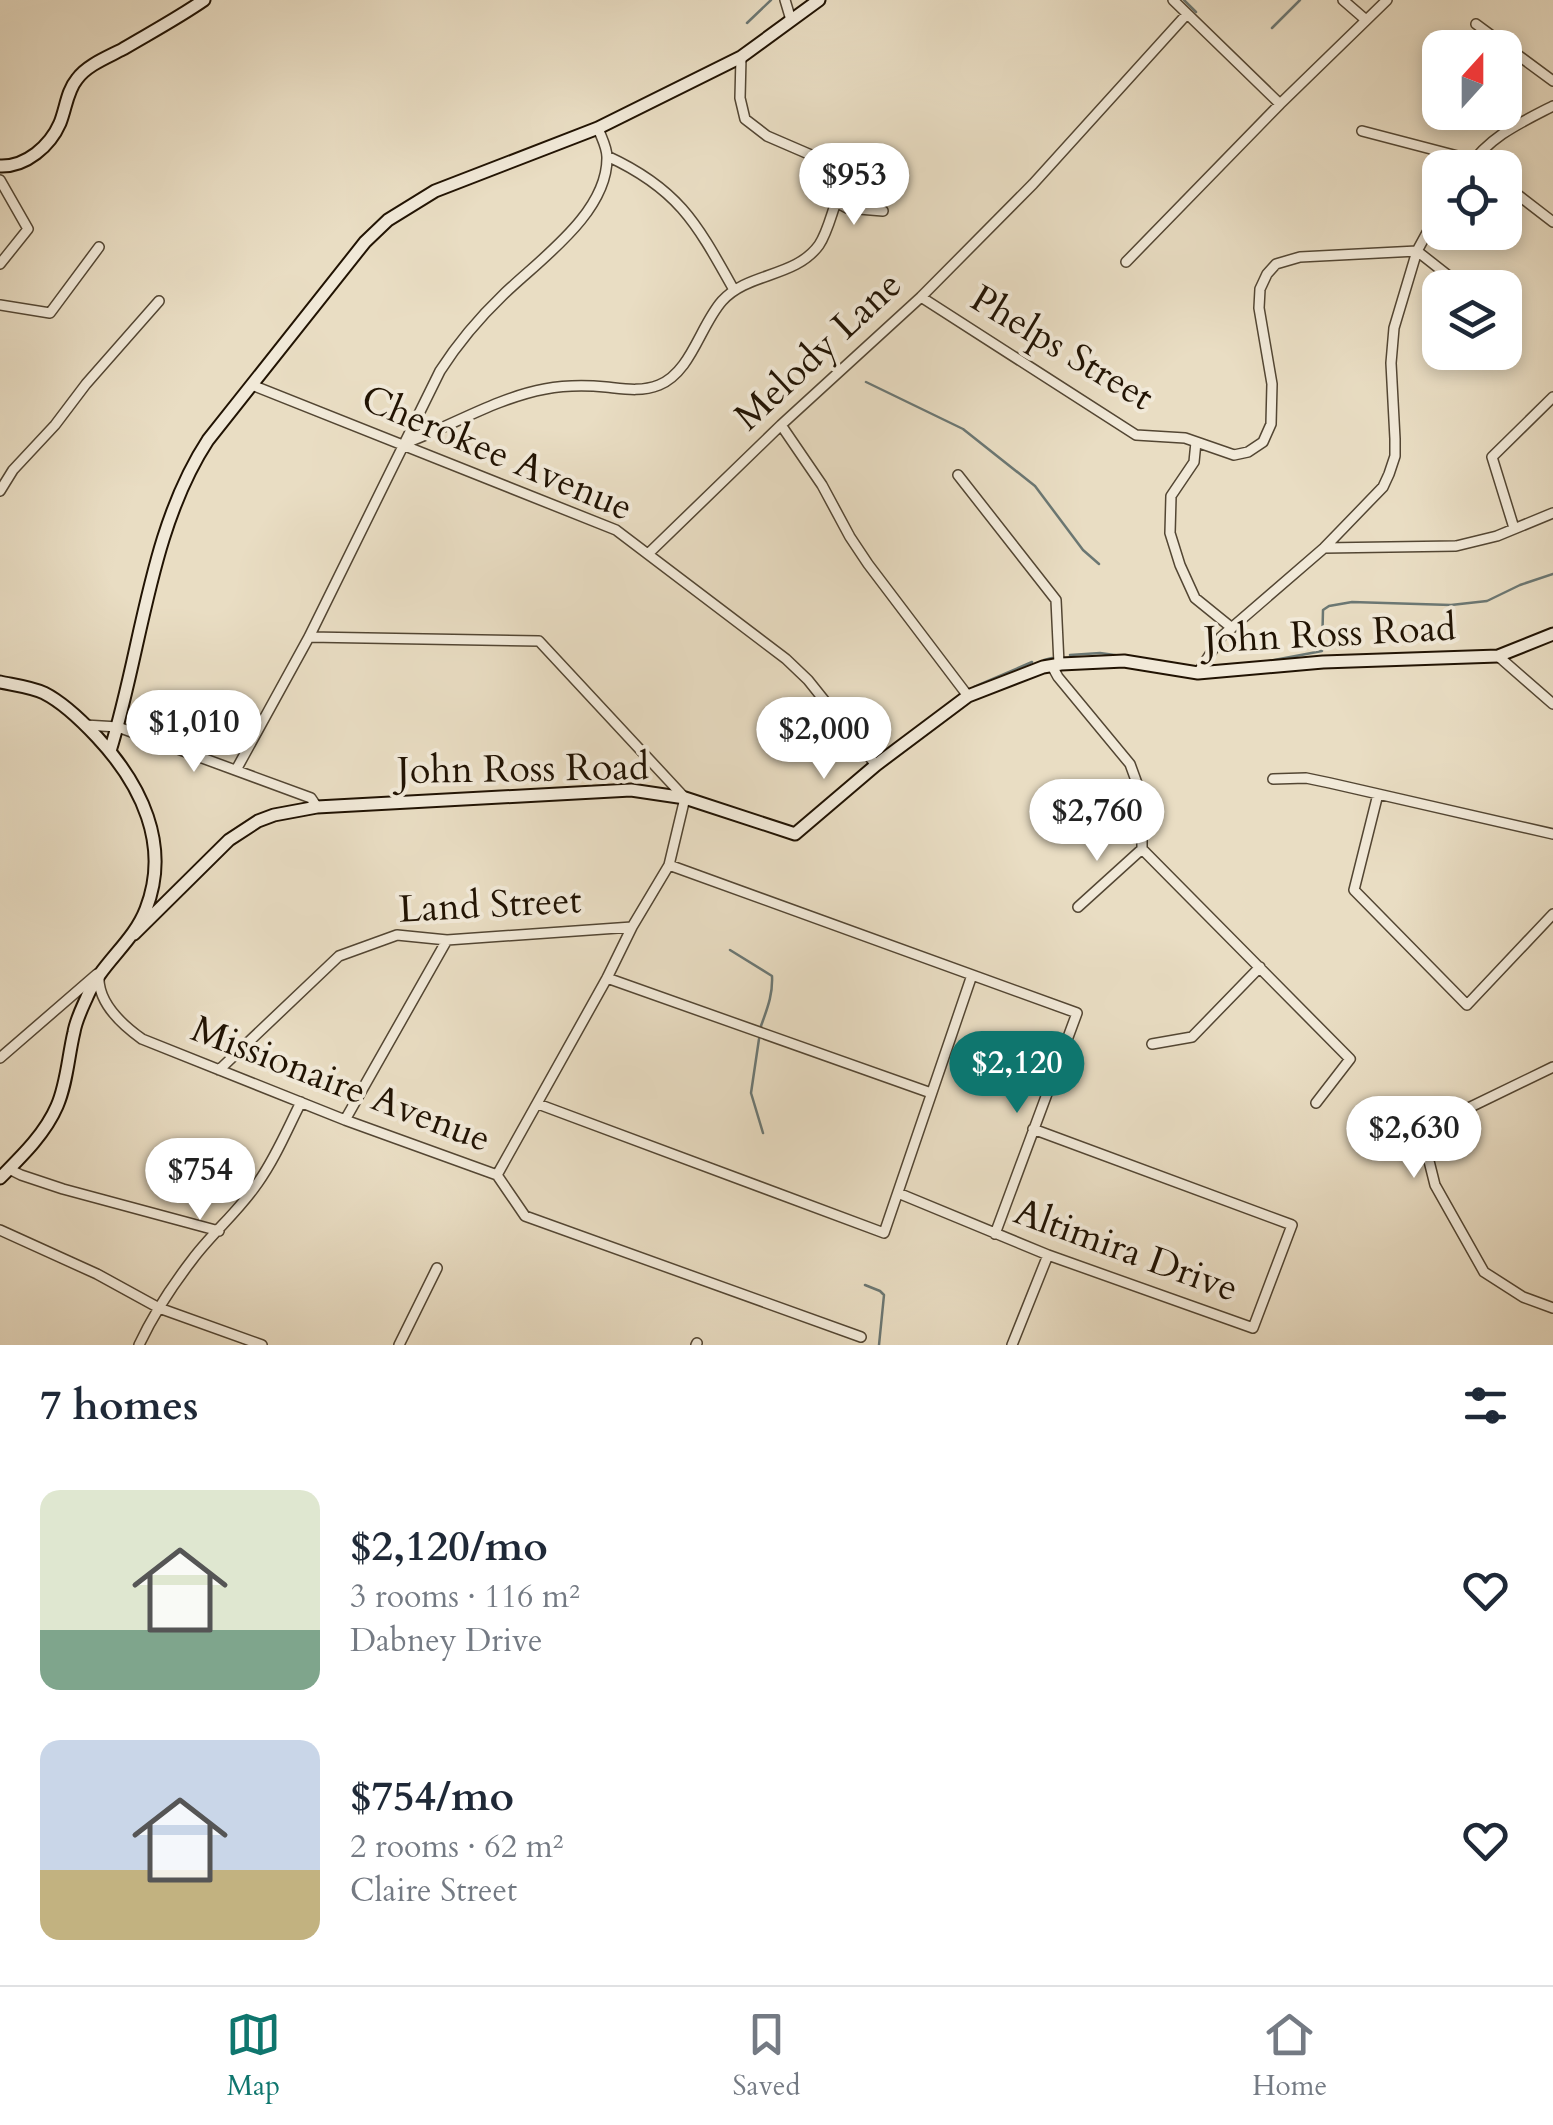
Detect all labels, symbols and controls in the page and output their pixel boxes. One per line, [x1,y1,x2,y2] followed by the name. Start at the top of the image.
[1422,30,1522,130] north arrow
[1422,30,1522,370] map controls
[795,143,913,228] pin: $953
[1422,150,1522,250] button: locate
[821,153,887,197] text: $953
[723,260,913,442] street label: Melody Lane
[1422,270,1522,370] button: layers
[961,273,1163,423] street label: Phelps Street
[353,372,641,534] street label: Cherokee Avenue
[1198,601,1457,667] street label: John Ross Road
[113,690,275,775] pin: $1,010
[743,697,905,782] pin: $2,000
[148,700,240,744] text: $1,010
[778,707,870,751] text: $2,000
[392,741,649,797] street label: John Ross Road
[1016,779,1178,864] pin: $2,760
[1051,789,1143,833] text: $2,760
[397,874,583,936] street label: Land Street
[184,1003,498,1165] street label: Missionaire Avenue
[936,1031,1098,1116] pin: $2,120
[971,1041,1063,1085] text: $2,120
[1333,1096,1495,1181] pin: $2,630
[1368,1106,1460,1150] text: $2,630
[141,1138,259,1223] pin: $754
[167,1148,233,1192] text: $754
[1007,1185,1245,1315] street label: Altimira Drive
[40,1377,198,1434] text: 7 homes
[1458,1378,1513,1433] icon: filters
[350,1518,548,1575] text: $2,120/mo
[120,1530,240,1650] icon: home
[1458,1563,1513,1618] icon: heart
[350,1575,580,1619] text: 3 rooms · 116 m²
[350,1619,543,1663] text: Dabney Drive
[350,1768,514,1825] text: $754/mo
[120,1780,240,1900] icon: home
[1458,1813,1513,1868] icon: heart
[350,1825,563,1869] text: 2 rooms · 62 m²
[350,1869,517,1913] text: Claire Street
[226,2007,281,2105] tab: Map
[733,2007,800,2105] tab: Saved
[1252,2007,1327,2105] tab: Home

